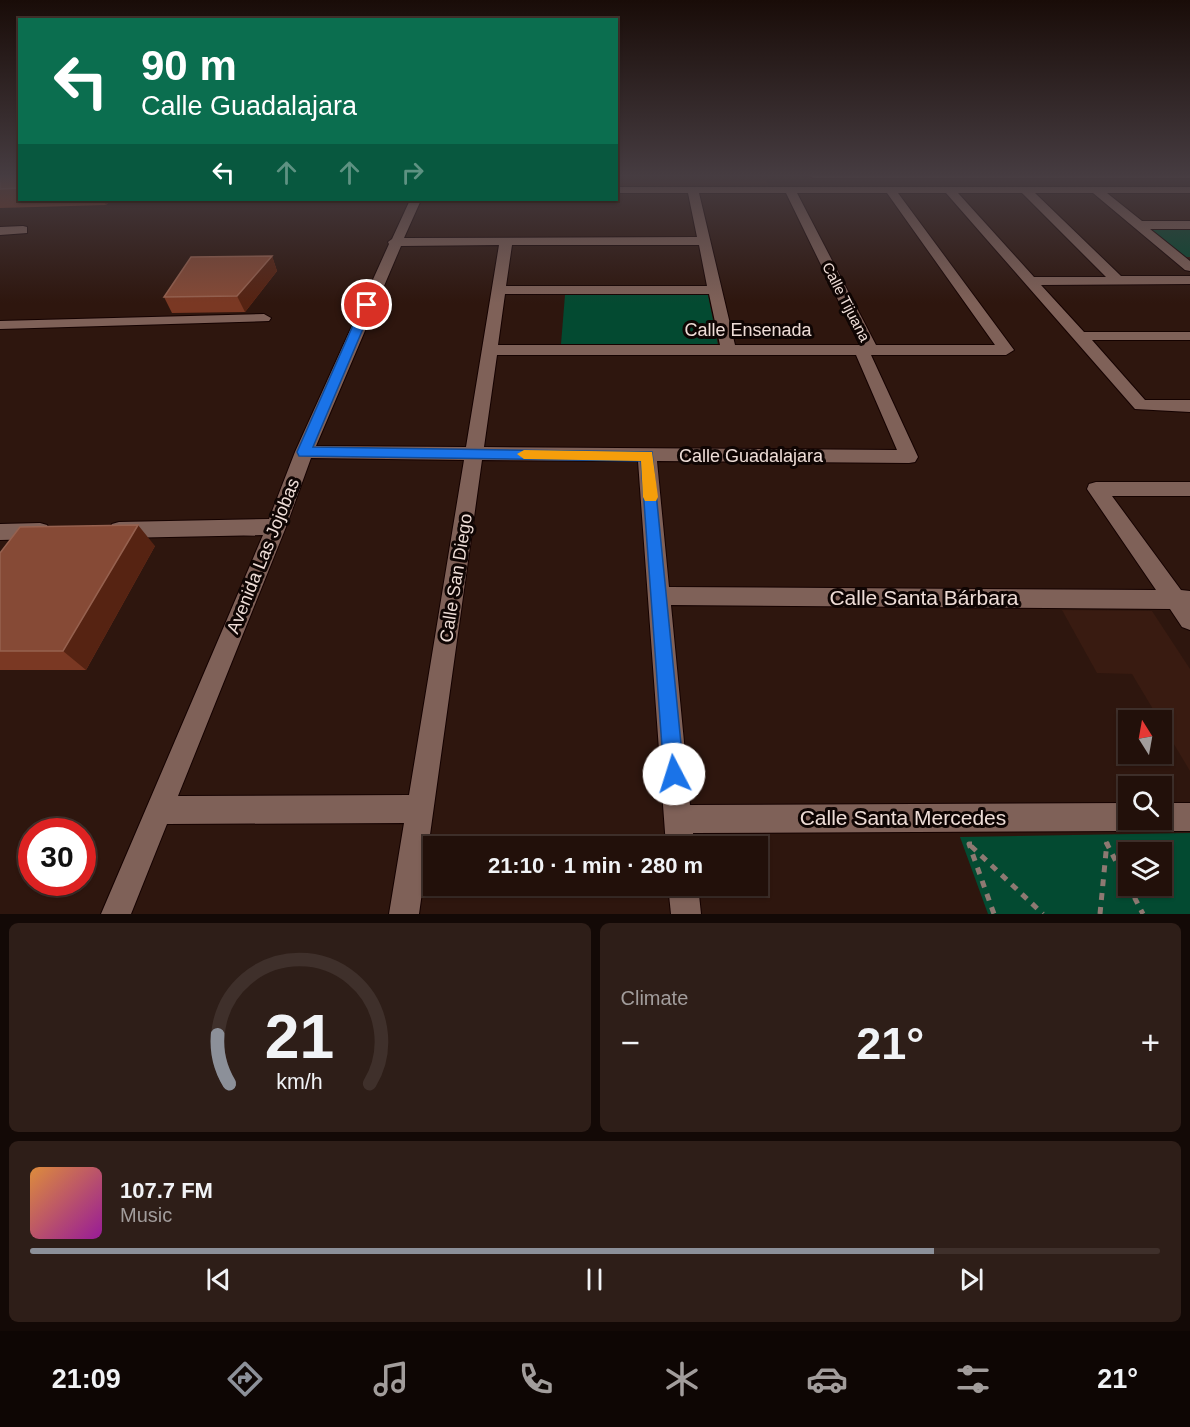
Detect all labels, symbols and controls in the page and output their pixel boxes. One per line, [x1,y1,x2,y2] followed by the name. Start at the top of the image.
[42,42,120,120] icon: left
[141,42,237,89] text: 90 m
[141,91,357,121] text: Calle Guadalajara
[207,156,240,189] icon: left
[270,156,303,189] icon: ahead
[333,156,366,189] icon: ahead
[396,156,429,189] icon: right
[819,259,874,345] street label: Calle Tijuana
[341,279,392,330] pin
[350,288,383,321] icon: arrive
[684,320,813,340] street label: Calle Ensenada
[679,446,824,466] street label: Calle Guadalajara
[223,475,303,637] street label: Avenida Las Jojobas
[436,512,476,644] street label: Calle San Diego
[829,586,1019,609] street label: Calle Santa Bárbara
[1118,710,1172,764] north arrow
[1118,710,1172,896] map controls
[642,742,706,806] position arrow
[1118,776,1172,830] button: search
[800,806,1006,829] street label: Calle Santa Mercedes
[18,818,96,896] speed limit sign: 30
[1118,842,1172,896] button: layers
[488,853,703,878] text: 21:10 · 1 min · 280 m
[621,987,688,1009] text: Climate
[265,1002,334,1071] text: 21
[856,1018,924,1069] text: 21°
[621,1024,640,1061] text: −
[1141,1024,1160,1061] text: +
[277,1071,323,1095] text: km/h
[120,1178,213,1203] text: 107.7 FM
[120,1204,172,1226] text: Music
[202,1263,235,1296] icon: previous
[578,1263,611,1296] icon: pause
[955,1263,988,1296] icon: next
[224,1358,266,1400] icon: directions
[370,1358,412,1400] icon: music
[515,1358,557,1400] icon: phone
[661,1358,703,1400] icon: climate
[806,1358,848,1400] icon: car
[952,1358,994,1400] icon: filters
[52,1364,121,1394] text: 21:09
[1097,1364,1138,1394] text: 21°

